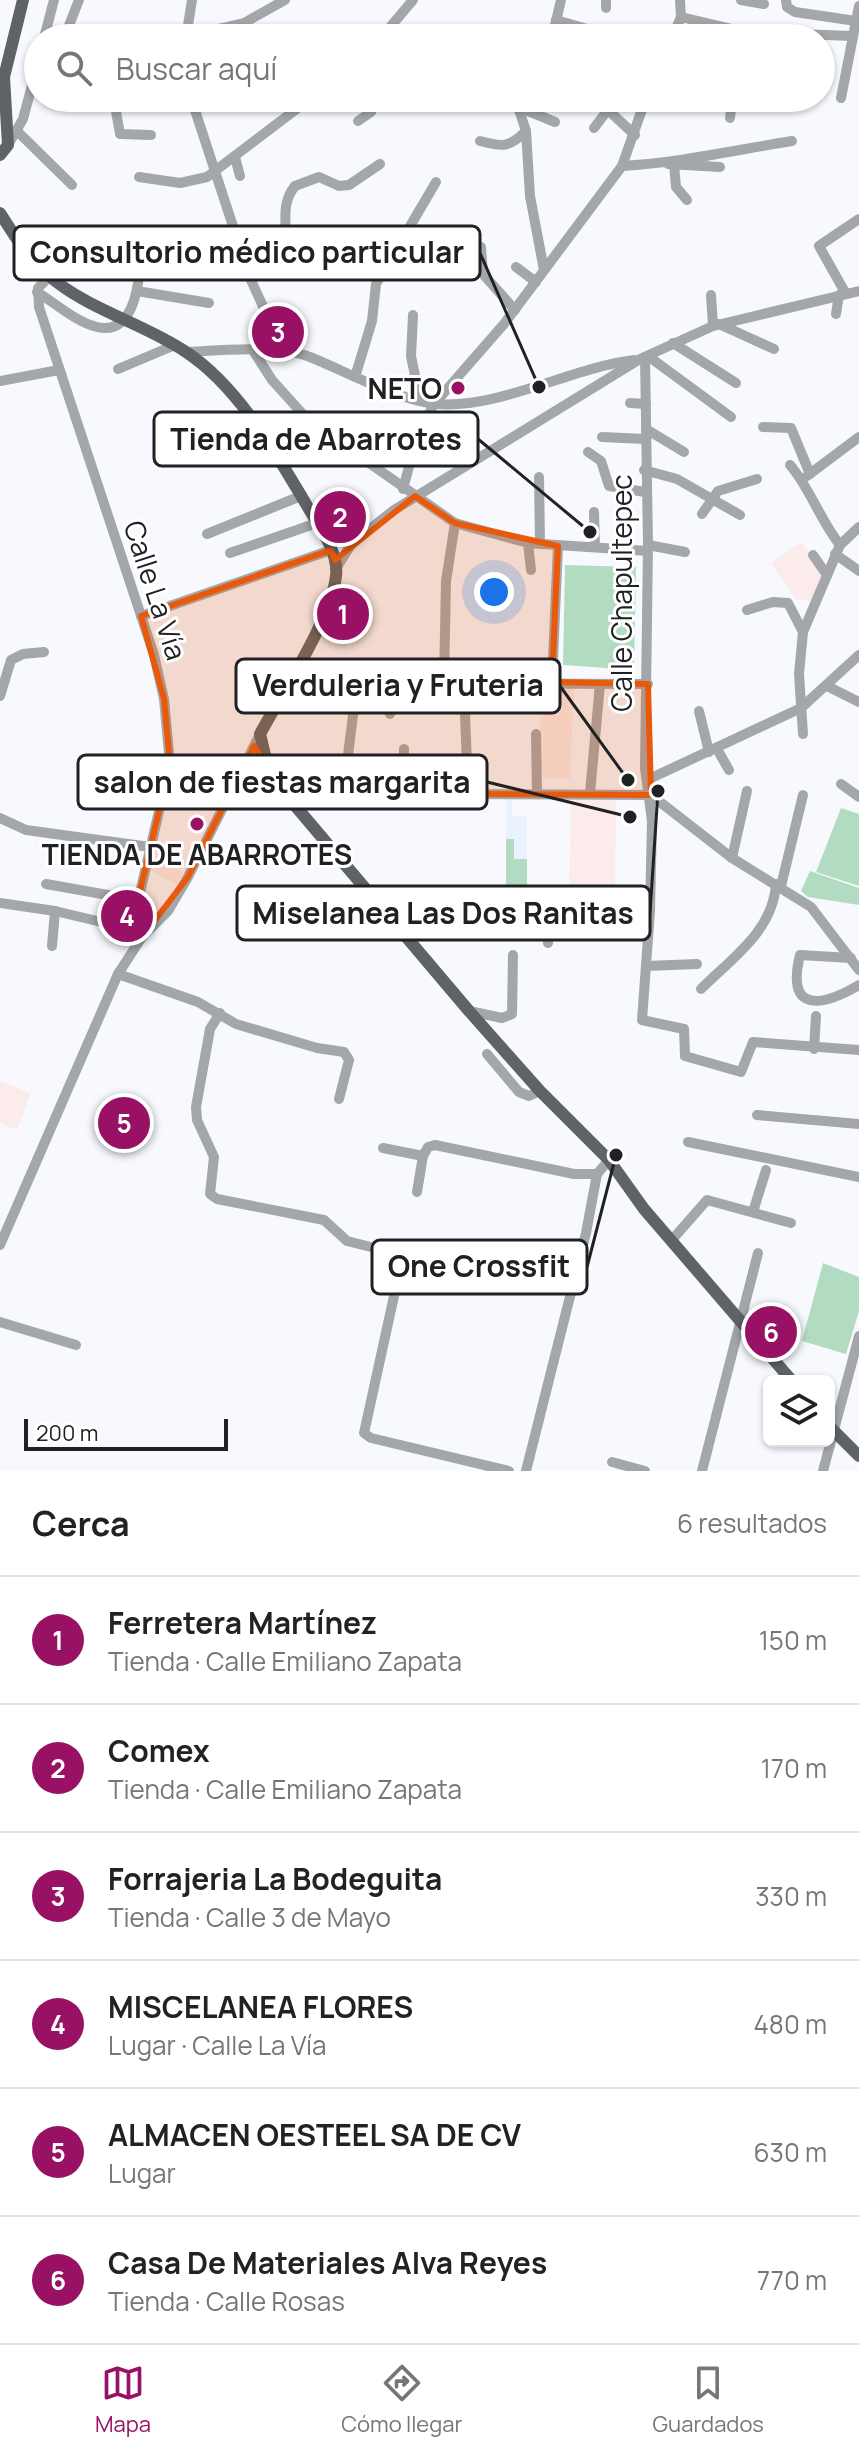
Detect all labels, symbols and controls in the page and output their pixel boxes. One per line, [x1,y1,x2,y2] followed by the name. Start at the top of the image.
[24,24,835,112] search box
[52,46,96,90] icon: search
[116,48,277,89] text: Buscar aquí
[14,226,480,280] callout: Consultorio médico particular
[30,231,464,272] text: Consultorio médico particular
[252,302,304,362] pin: 3
[368,369,442,407] place label: NETO
[449,379,467,397] marker: NETO
[154,412,478,466] callout: Tienda de Abarrotes
[170,418,462,459] text: Tienda de Abarrotes
[602,474,640,712] street label: Calle Chapultepec
[314,487,366,547] pin: 2
[116,515,196,665] street label: Calle La Vía
[474,572,514,612] your location
[317,584,369,644] pin: 1
[236,659,560,713] callout: Verduleria y Fruteria
[252,664,544,705] text: Verduleria y Fruteria
[78,755,487,809] callout: salon de fiestas margarita
[94,761,470,802] text: salon de fiestas margarita
[188,815,206,833] marker: TIENDA DE ABARROTES
[42,835,352,873] place label: TIENDA DE ABARROTES
[101,886,153,946] pin: 4
[237,886,650,940] callout: Miselanea Las Dos Ranitas
[252,892,634,933] text: Miselanea Las Dos Ranitas
[98,1093,150,1153] pin: 5
[372,1240,587,1294] callout: One Crossfit
[388,1245,570,1286] text: One Crossfit
[745,1302,797,1362] pin: 6
[763,1375,835,1447] map controls
[763,1375,835,1447] button: layers
[24,1415,228,1451] scale bar
[36,1418,98,1448] text: 200 m
[32,1500,130,1546] text: Cerca
[677,1505,827,1541] text: 6 resultados
[108,1602,377,1643] text: Ferretera Martínez
[52,1622,64,1658] text: 1
[759,1622,827,1658] text: 150 m
[108,1643,462,1679] text: Tienda · Calle Emiliano Zapata
[108,1730,210,1771] text: Comex
[50,1750,66,1786] text: 2
[761,1750,827,1786] text: 170 m
[108,1771,462,1807] text: Tienda · Calle Emiliano Zapata
[108,1858,442,1899] text: Forrajeria La Bodeguita
[50,1878,66,1914] text: 3
[755,1878,827,1914] text: 330 m
[108,1899,391,1935] text: Tienda · Calle 3 de Mayo
[108,1986,413,2027] text: MISCELANEA FLORES
[50,2006,66,2042] text: 4
[753,2006,827,2042] text: 480 m
[108,2027,326,2063] text: Lugar · Calle La Vía
[108,2114,521,2155] text: ALMACEN OESTEEL SA DE CV
[50,2134,66,2170] text: 5
[753,2134,827,2170] text: 630 m
[108,2155,176,2191] text: Lugar
[108,2242,547,2283] text: Casa De Materiales Alva Reyes
[50,2262,66,2298] text: 6
[757,2262,827,2298] text: 770 m
[108,2283,345,2319] text: Tienda · Calle Rosas
[95,2361,151,2439] tab: Mapa
[341,2361,462,2439] tab: Cómo llegar
[653,2361,764,2439] tab: Guardados

